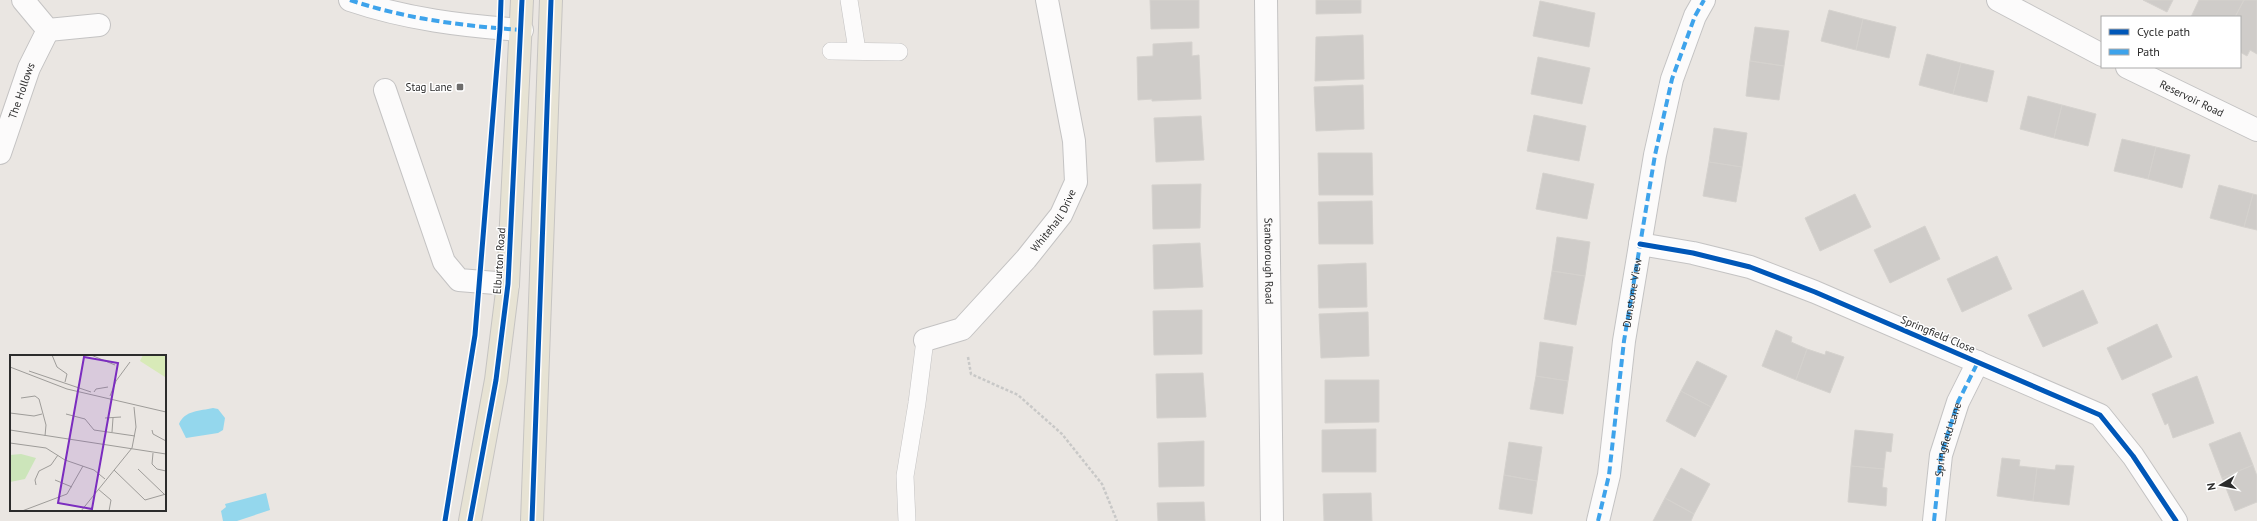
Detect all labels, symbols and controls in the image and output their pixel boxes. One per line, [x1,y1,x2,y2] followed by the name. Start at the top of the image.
[2101,16,2241,68] legend
[2137,24,2190,39] text: Cycle path
[2137,44,2160,59] text: Path
[5,59,38,121] street label: The Hollows
[2157,77,2226,120] street label: Reservoir Road
[406,80,452,94] place label: Stag Lane
[455,82,465,92] marker: Stag Lane
[1027,186,1079,255] street label: Whitehall Drive
[1262,218,1277,305] street label: Stanborough Road
[490,227,508,295] street label: Elburton Road
[1619,257,1645,329] street label: Dunstone View
[1899,312,1978,356] street label: Springfield Close
[10,355,166,511] inset map
[1932,400,1965,477] street label: Springfield Lane
[2201,465,2241,505] north arrow
[2204,482,2219,492] text: N

